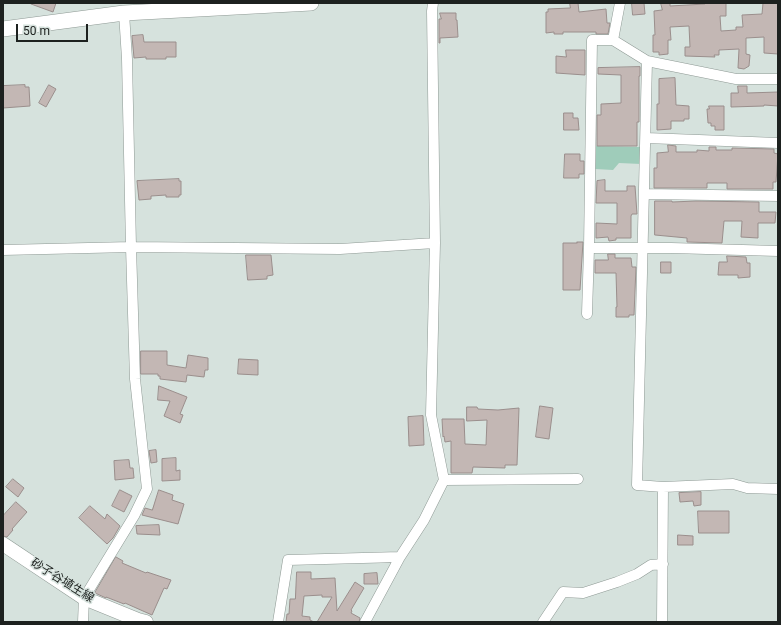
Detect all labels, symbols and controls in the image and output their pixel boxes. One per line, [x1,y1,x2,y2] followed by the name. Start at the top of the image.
[18,16,90,42] scale bar
[23,24,50,38] text: 50 m
[28,556,96,606] street label: 砂子谷埴生線

